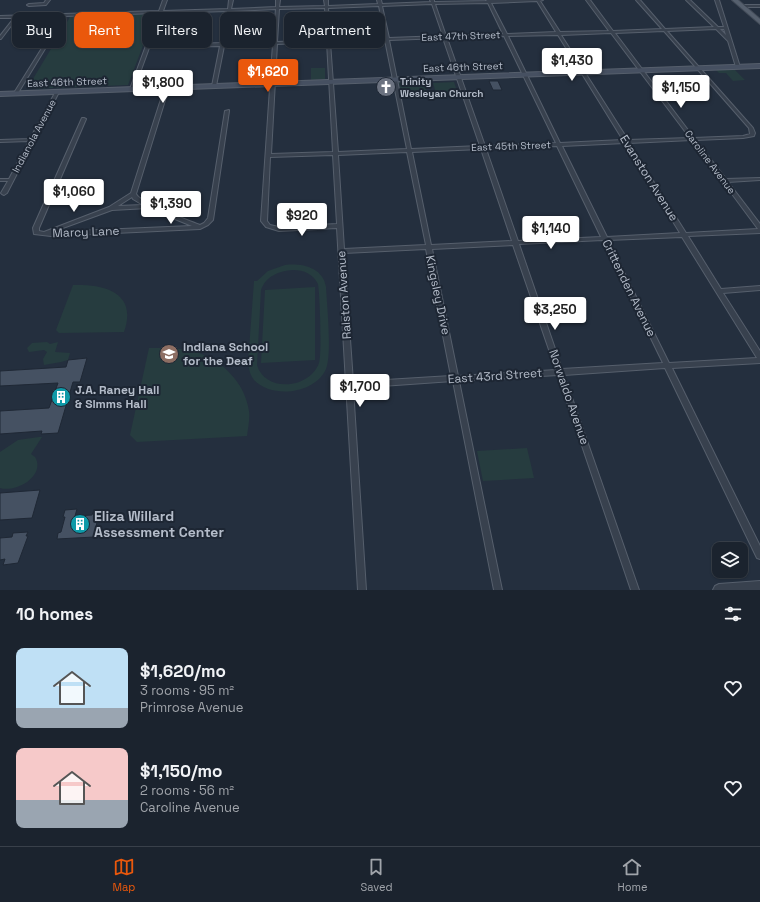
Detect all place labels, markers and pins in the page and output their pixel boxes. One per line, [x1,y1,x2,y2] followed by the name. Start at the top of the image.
[539,48,605,82] pin: $1,430
[235,59,301,93] pin: $1,620
[130,70,196,104] pin: $1,800
[400,75,483,100] place label: Trinity Wesleyan Church
[648,75,714,109] pin: $1,150
[375,76,397,98] church icon: Trinity Wesleyan Church
[41,179,107,213] pin: $1,060
[138,191,204,225] pin: $1,390
[278,203,326,237] pin: $920
[518,216,584,250] pin: $1,140
[522,297,588,331] pin: $3,250
[183,339,268,369] place label: Indiana School for the Deaf
[158,343,180,365] school or university icon: Indiana School for the Deaf
[327,374,393,408] pin: $1,700
[75,382,159,412] place label: J.A. Raney Hall & Simms Hall
[50,386,72,408] building icon: J.A. Raney Hall & Simms Hall
[94,507,224,541] place label: Eliza Willard Assessment Center
[69,513,91,535] building icon: Eliza Willard Assessment Center

